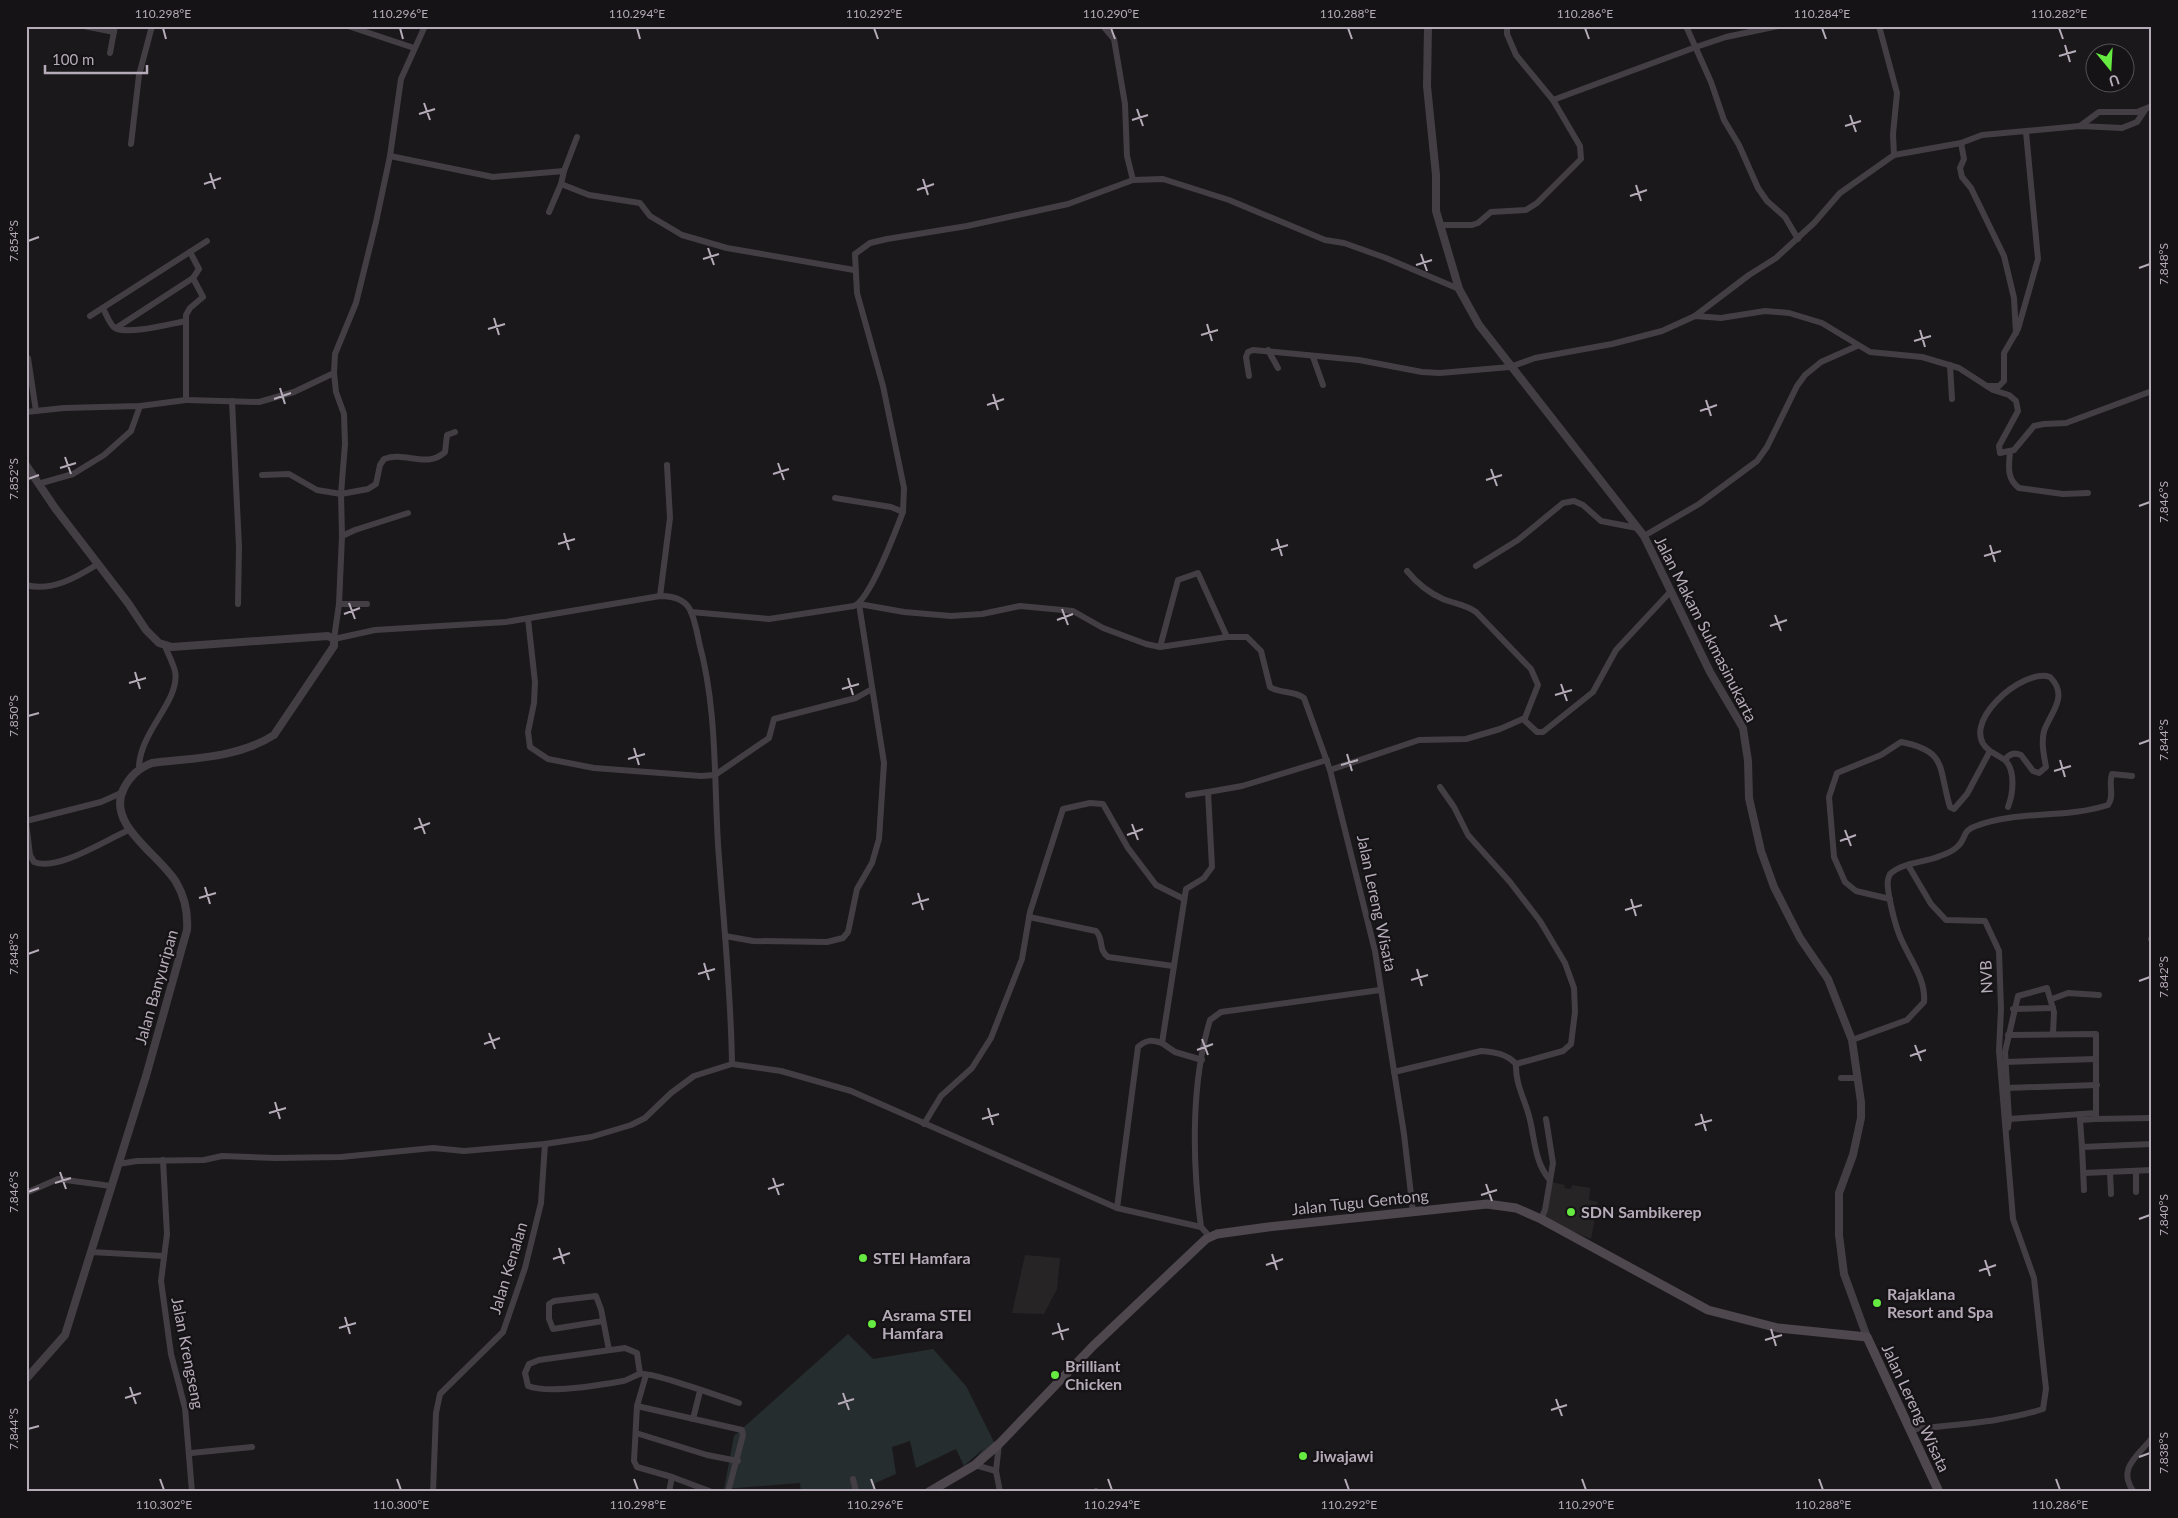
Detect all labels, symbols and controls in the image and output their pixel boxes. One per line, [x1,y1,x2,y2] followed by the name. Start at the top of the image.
[135,6,191,21] text: 110.298°E
[372,6,428,21] text: 110.296°E
[609,6,665,21] text: 110.294°E
[846,6,902,21] text: 110.292°E
[1083,6,1139,21] text: 110.290°E
[1320,6,1376,21] text: 110.288°E
[1557,6,1613,21] text: 110.286°E
[1794,6,1850,21] text: 110.284°E
[2031,6,2087,21] text: 110.282°E
[45,42,148,74] scale bar
[2086,42,2136,92] north arrow
[52,50,94,68] text: 100 m
[2107,71,2122,91] text: U
[6,220,21,262] text: 7.854°S
[2156,243,2171,285] text: 7.848°S
[6,458,21,500] text: 7.852°S
[2156,481,2171,523] text: 7.846°S
[1651,533,1762,725] street label: Jalan Makam Sukmasinukarta
[6,695,21,737] text: 7.850°S
[2156,719,2171,761] text: 7.844°S
[1354,833,1401,973] street label: Jalan Lereng Wisata
[130,927,181,1047] street label: Jalan Banyuripan
[6,933,21,975] text: 7.848°S
[2156,956,2171,998] text: 7.842°S
[1975,960,1996,994] street label: NVB
[6,1171,21,1213] text: 7.846°S
[1291,1185,1429,1218] street label: Jalan Tugu Gentong
[2156,1194,2171,1236] text: 7.840°S
[1581,1202,1702,1221] place label: SDN Sambikerep
[1565,1206,1577,1218] marker: SDN Sambikerep
[485,1220,531,1316] street label: Jalan Kenalan
[873,1248,971,1267] place label: STEI Hamfara
[857,1252,869,1264] marker: STEI Hamfara
[1887,1284,1993,1321] place label: Rajaklana Resort and Spa
[168,1295,209,1410] street label: Jalan Krengseng
[1871,1297,1883,1309] marker: Rajaklana Resort and Spa
[881,1305,972,1342] place label: Asrama STEI Hamfara
[866,1318,878,1330] marker: Asrama STEI Hamfara
[1878,1341,1954,1475] street label: Jalan Lereng Wisata
[1065,1356,1122,1393] place label: Brilliant Chicken
[1049,1369,1061,1381] marker: Brilliant Chicken
[6,1408,21,1450] text: 7.844°S
[2156,1432,2171,1474] text: 7.838°S
[1313,1446,1374,1465] place label: Jiwajawi
[1297,1450,1309,1462] marker: Jiwajawi
[136,1497,192,1512] text: 110.302°E
[373,1497,429,1512] text: 110.300°E
[610,1497,666,1512] text: 110.298°E
[847,1497,903,1512] text: 110.296°E
[1084,1497,1140,1512] text: 110.294°E
[1321,1497,1377,1512] text: 110.292°E
[1558,1497,1614,1512] text: 110.290°E
[1795,1497,1851,1512] text: 110.288°E
[2032,1497,2088,1512] text: 110.286°E

